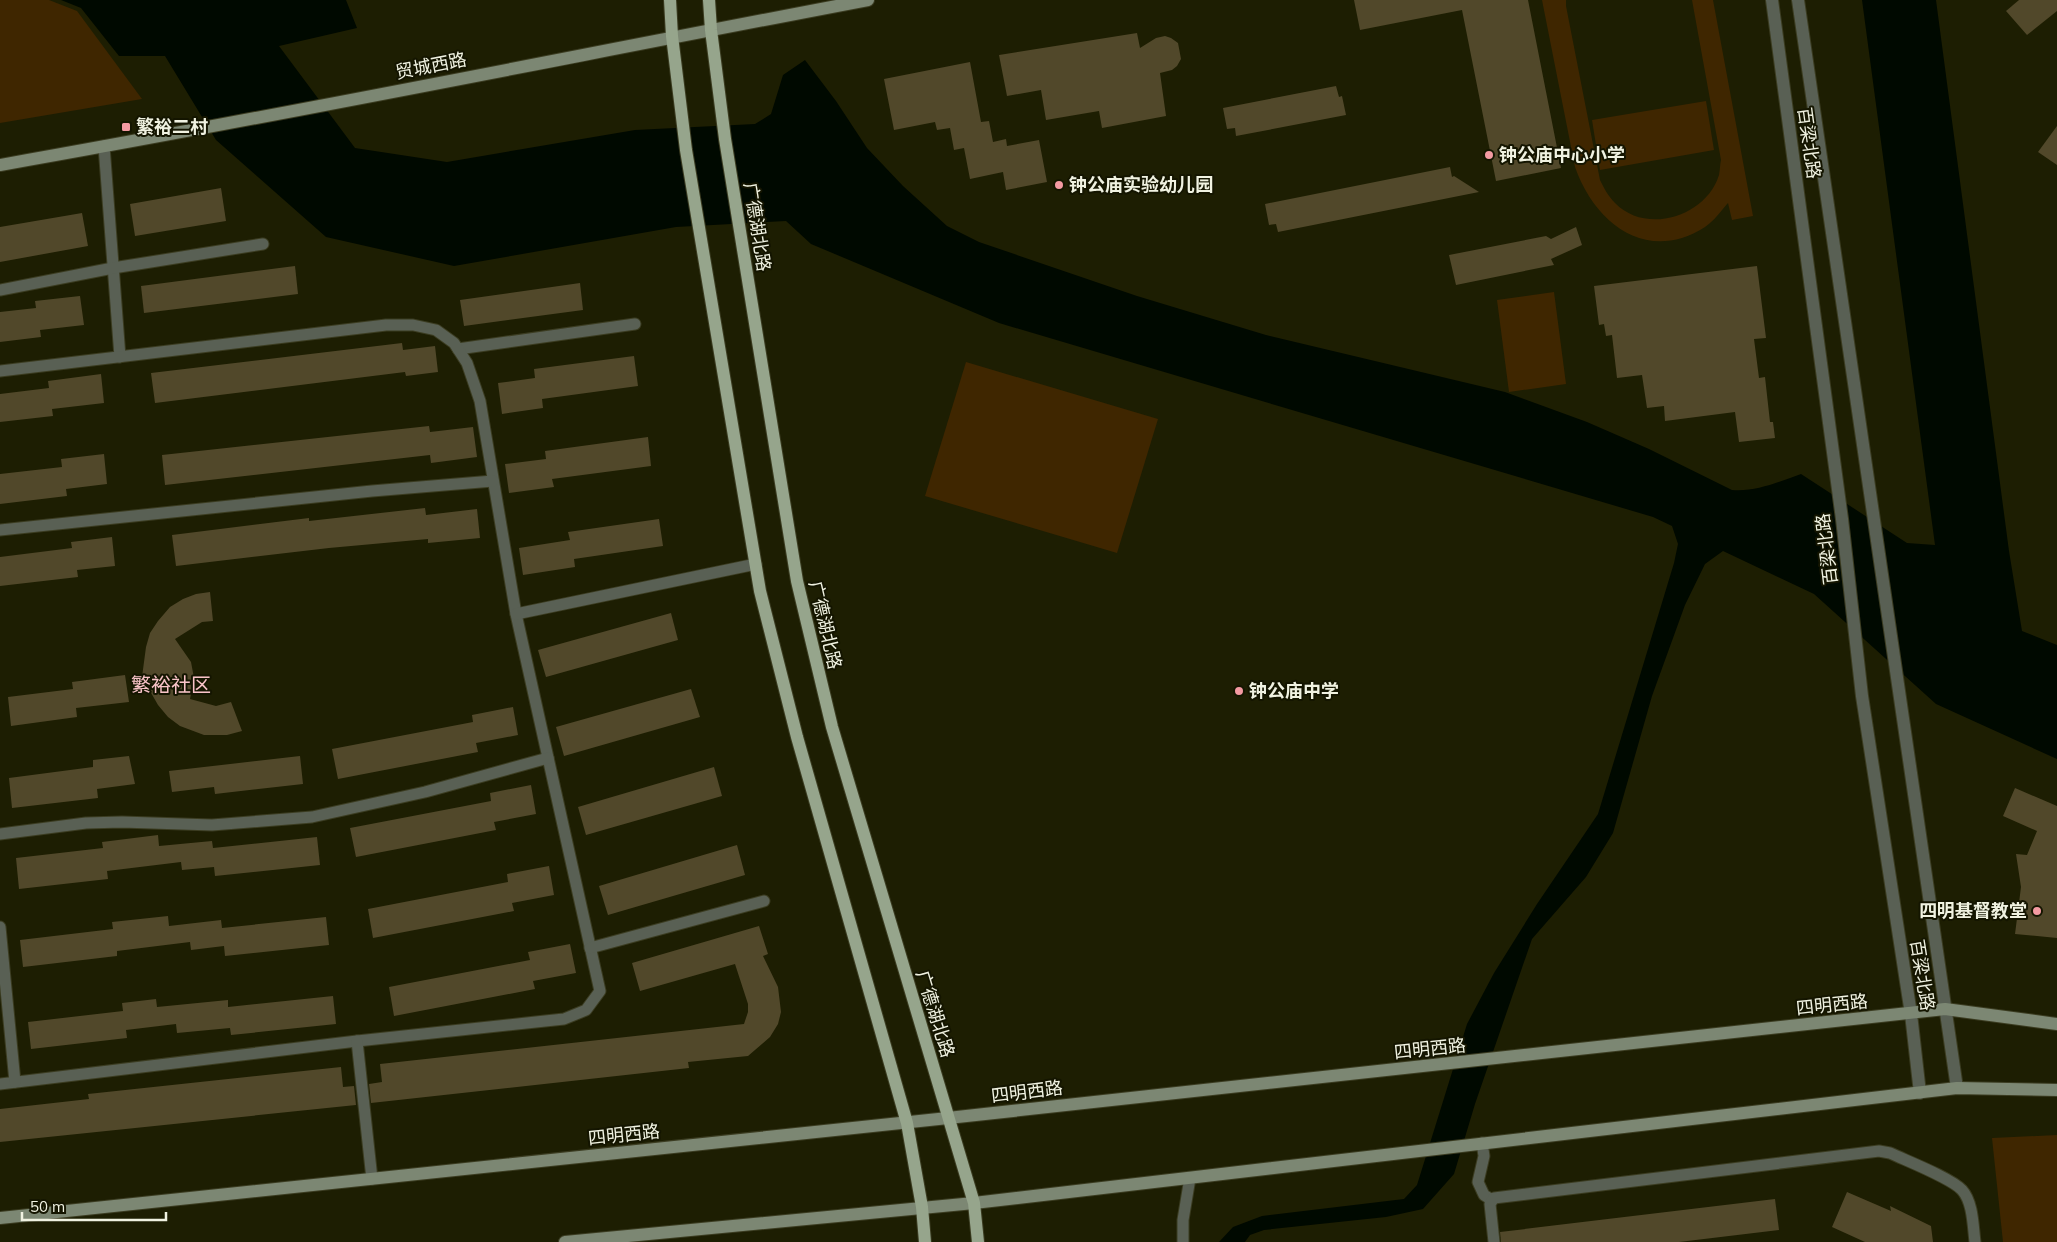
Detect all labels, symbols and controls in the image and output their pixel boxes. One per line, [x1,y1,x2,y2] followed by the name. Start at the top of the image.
[393,47,468,84] street label: 贸城西路
[1793,106,1826,180] street label: 百梁北路
[136,115,208,138] place label: 繁裕二村
[120,121,132,133] marker: 繁裕二村
[1499,143,1625,166] place label: 钟公庙中心小学
[1483,149,1495,161] marker: 钟公庙中心小学
[1069,173,1213,196] place label: 钟公庙实验幼儿园
[1053,179,1065,191] marker: 钟公庙实验幼儿园
[739,181,776,273] street label: 广德湖北路
[1811,512,1842,586] street label: 百梁北路
[804,578,847,671] street label: 广德湖北路
[131,672,211,697] district label: 繁裕社区
[1249,679,1339,702] place label: 钟公庙中学
[1233,685,1245,697] marker: 钟公庙中学
[1919,899,2027,922] place label: 四明基督教堂
[2031,905,2043,917] marker: 四明基督教堂
[1906,938,1939,1012] street label: 百梁北路
[911,967,960,1060] street label: 广德湖北路
[1795,989,1869,1020] street label: 四明西路
[1393,1033,1467,1064] street label: 四明西路
[990,1076,1064,1107] street label: 四明西路
[587,1119,661,1150] street label: 四明西路
[22,1190,166,1222] scale bar
[30,1197,65,1216] text: 50 m

